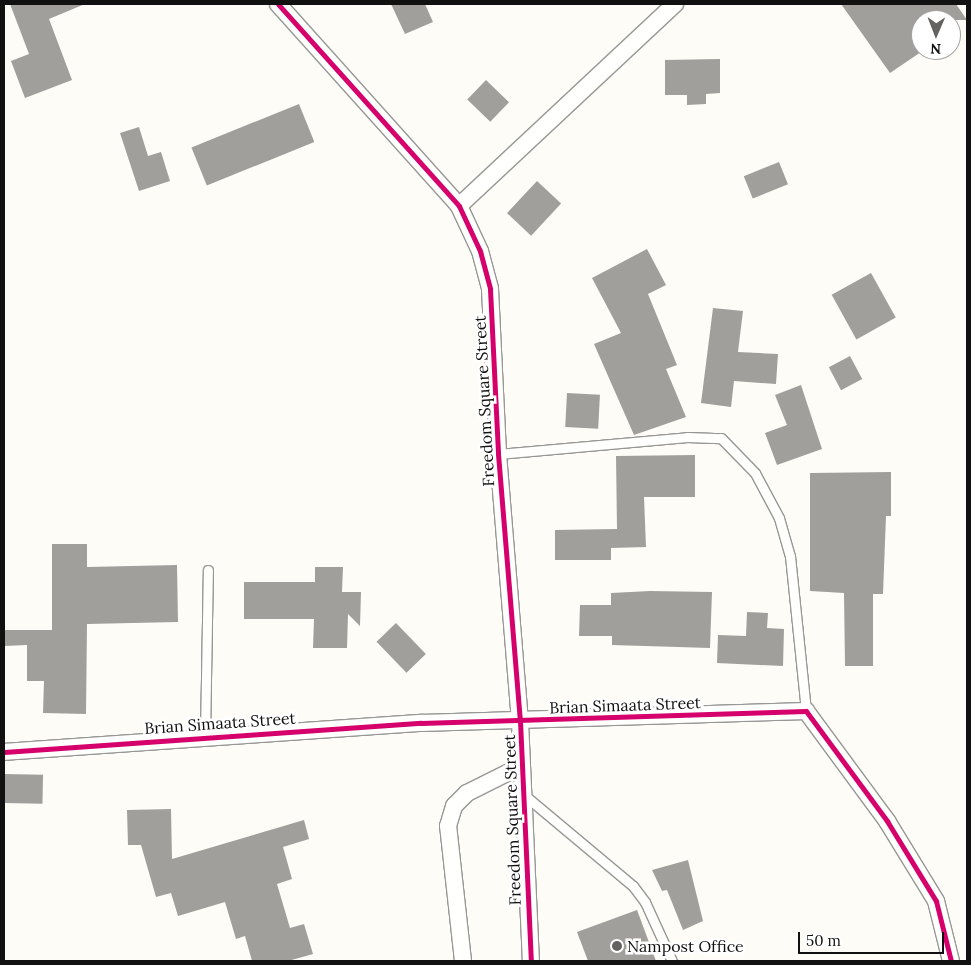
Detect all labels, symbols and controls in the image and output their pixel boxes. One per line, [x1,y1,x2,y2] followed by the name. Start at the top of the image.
[911,10,961,60] north arrow
[930,40,941,58] text: N
[470,315,498,487] street label: Freedom Square Street
[549,693,701,717] street label: Brian Simaata Street
[144,708,296,738] street label: Brian Simaata Street
[499,734,525,906] street label: Freedom Square Street
[801,922,947,954] scale bar
[806,931,841,950] text: 50 m
[627,936,744,956] place label: Nampost Office
[611,940,623,952] marker: Nampost Office

